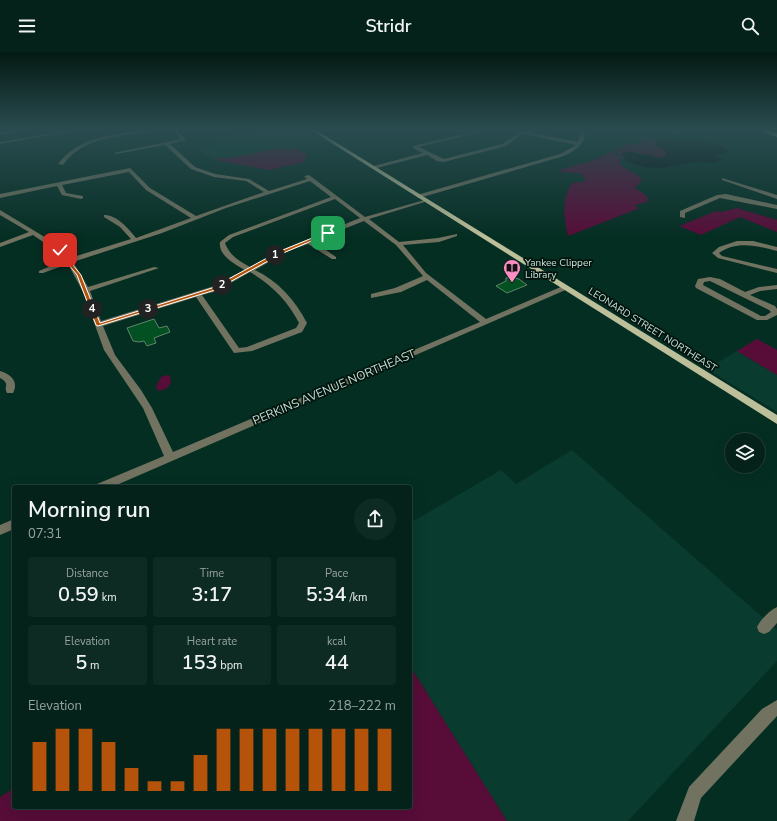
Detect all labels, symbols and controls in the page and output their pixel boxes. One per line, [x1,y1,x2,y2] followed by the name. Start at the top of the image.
[365,14,412,38] text: Stridr
[16,15,38,37] icon: menu
[739,15,761,37] icon: search
[311,216,345,250] pin
[317,222,339,244] icon: arrive
[43,233,77,267] pin
[49,239,71,261] icon: check
[265,245,285,265] pin: 1
[272,247,278,262] text: 1
[524,256,592,282] place label: Yankee Clipper Library
[502,258,522,283] library icon: Yankee Clipper Library
[212,275,232,295] pin: 2
[219,277,225,292] text: 2
[585,284,719,375] street label: LEONARD STREET NORTHEAST
[82,299,102,319] pin: 4
[138,299,158,319] pin: 3
[89,301,95,316] text: 4
[145,301,151,316] text: 3
[250,345,419,429] street label: PERKINS AVENUE NORTHEAST
[725,433,765,473] map controls
[725,433,765,473] button: layers
[28,495,151,525] text: Morning run
[354,498,396,540] button: share
[28,525,62,543] text: 07:31
[66,566,109,581] text: Distance
[200,566,224,581] text: Time
[325,566,348,581] text: Pace
[58,581,99,608] text: 0.59
[192,581,232,608] text: 3:17
[306,581,347,608] text: 5:34
[99,590,117,605] text: km
[347,590,367,605] text: /km
[65,634,110,649] text: Elevation
[187,634,237,649] text: Heart rate
[327,634,346,649] text: kcal
[75,649,87,676] text: 5
[181,649,217,676] text: 153
[325,649,349,676] text: 44
[87,658,99,673] text: m
[217,658,243,673] text: bpm
[28,697,82,715] text: Elevation
[328,697,396,715] text: 218–222 m

